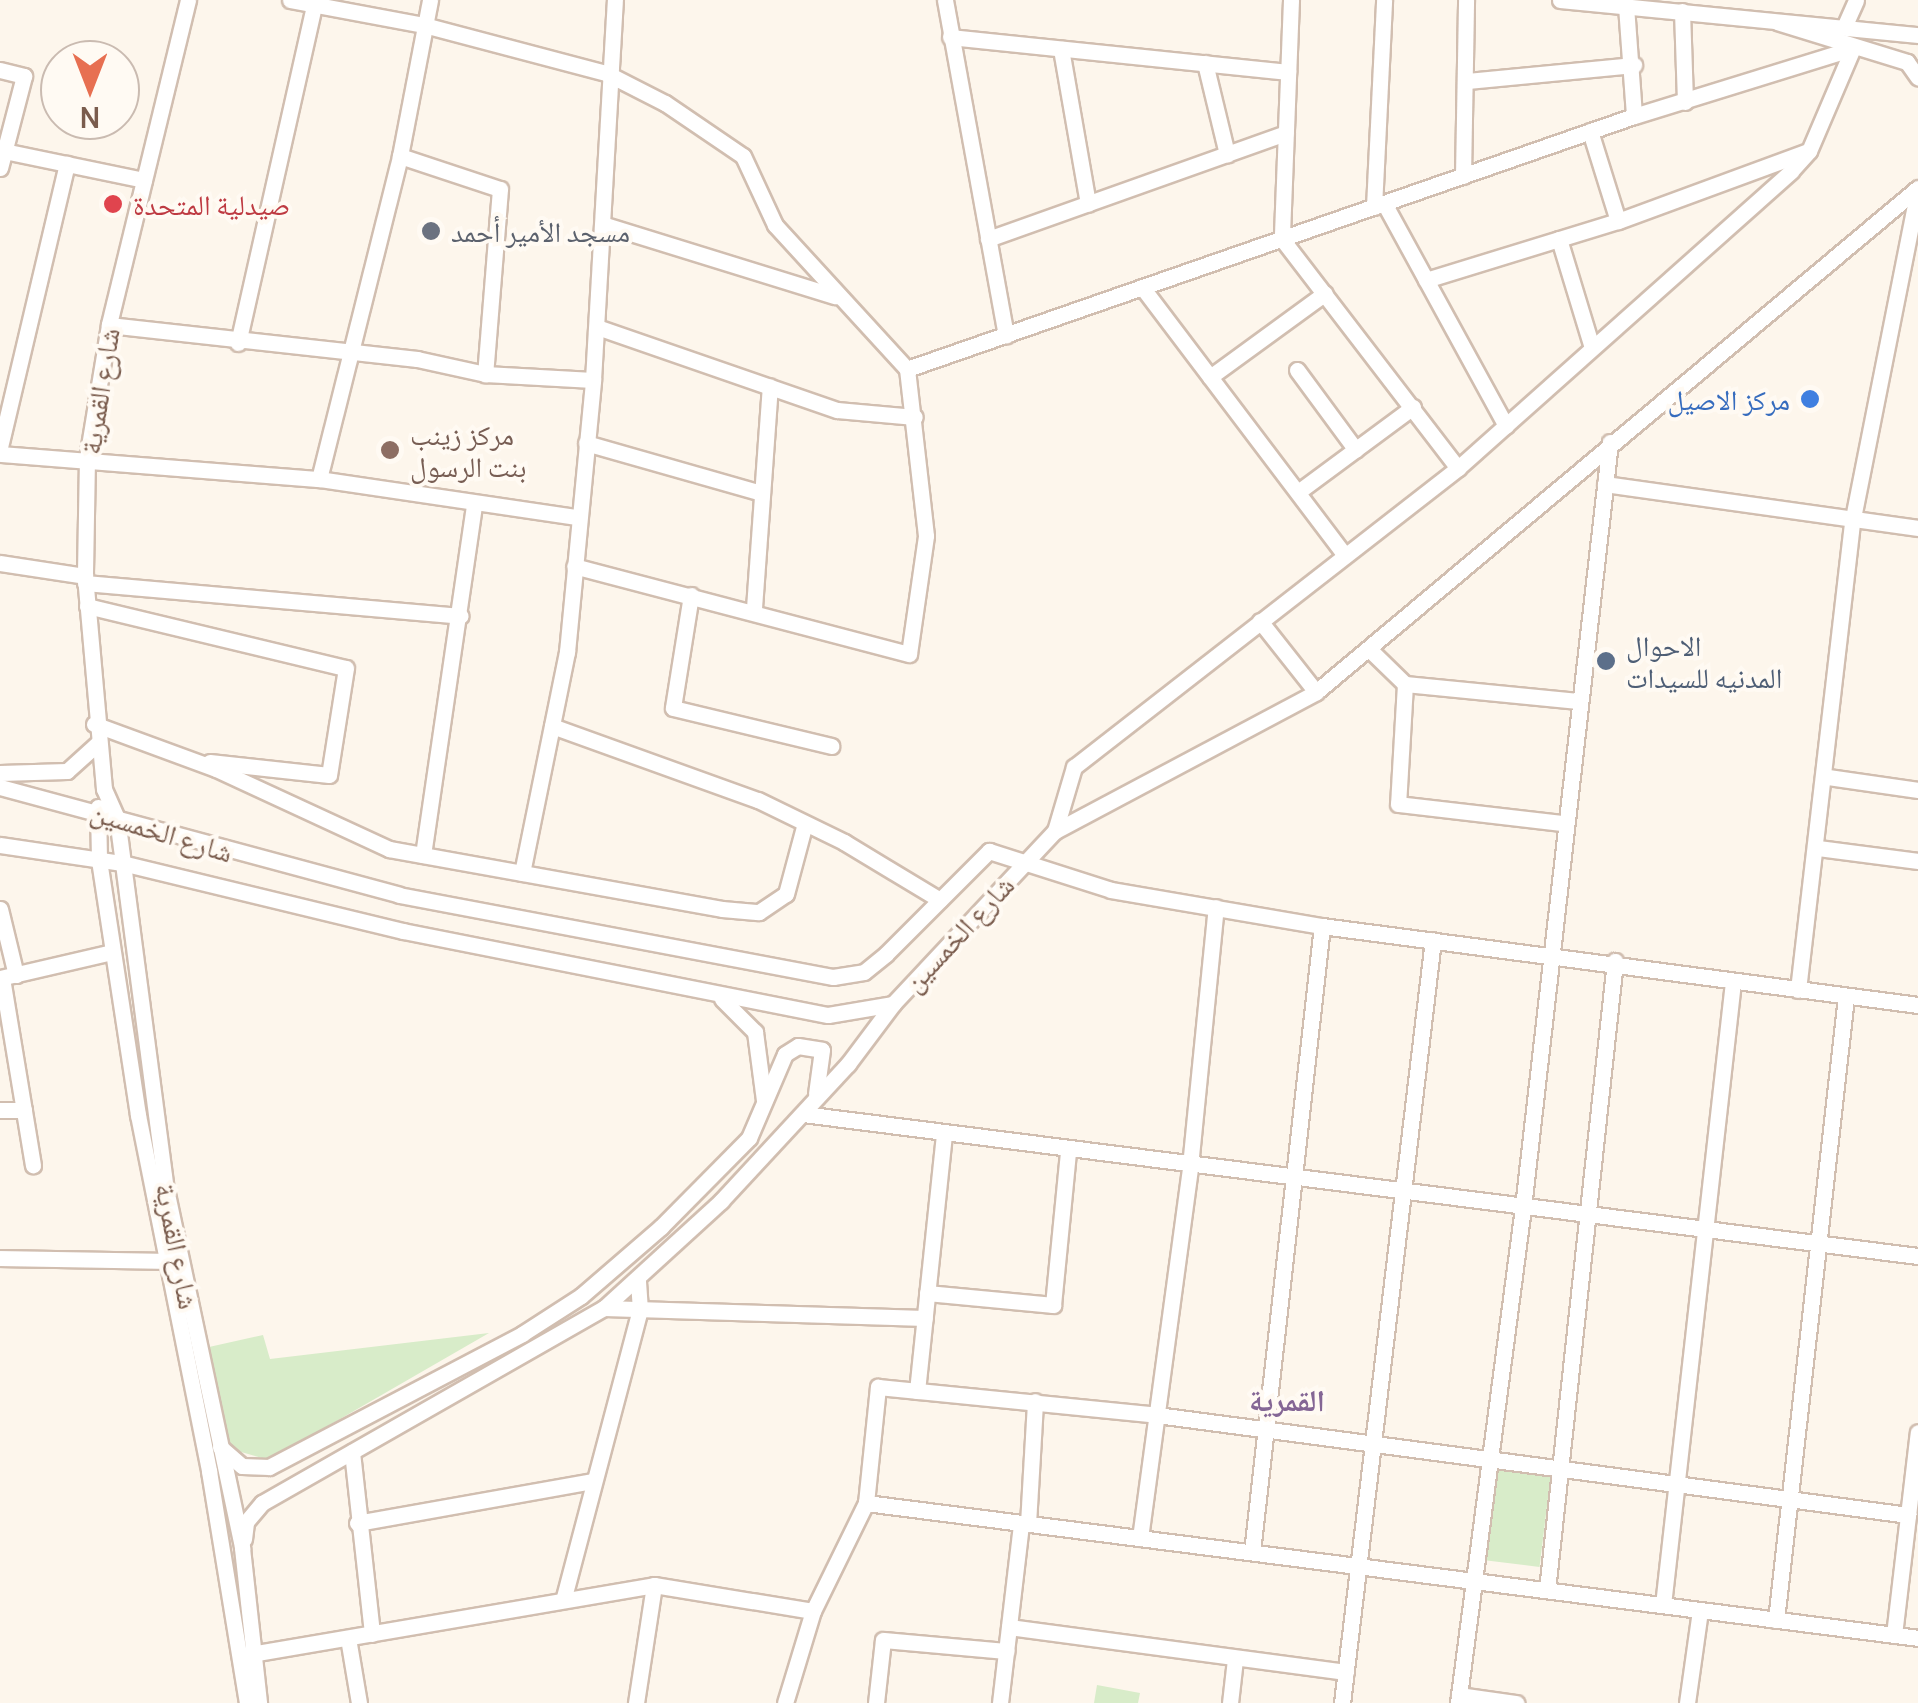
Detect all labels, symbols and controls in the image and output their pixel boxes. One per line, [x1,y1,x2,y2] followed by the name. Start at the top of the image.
[40,40,140,140] north arrow
[80,99,100,137] text: N
[133,187,290,221] place label: صيدلية المتحدة
[102,193,124,215] marker: صيدلية المتحدة
[451,214,630,248] place label: مسجد الأمير أحمد
[420,220,442,242] marker: مسجد الأمير أحمد
[72,325,126,457] street label: شارع القمرية
[1668,382,1790,416] place label: مركز الاصيل
[1799,388,1821,410] marker: مركز الاصيل
[410,417,526,483] place label: مركز زينب بنت الرسول
[379,439,401,461] marker: مركز زينب بنت الرسول
[1626,628,1782,694] place label: الاحوال المدنيه للسيدات
[1595,650,1617,672] marker: الاحوال المدنيه للسيدات
[87,793,237,869] street label: شارع الخمسين
[896,868,1020,998] street label: شارع الخمسين
[149,1180,207,1312] street label: شارع القمرية
[1249,1382,1325,1418] district label: القمرية

